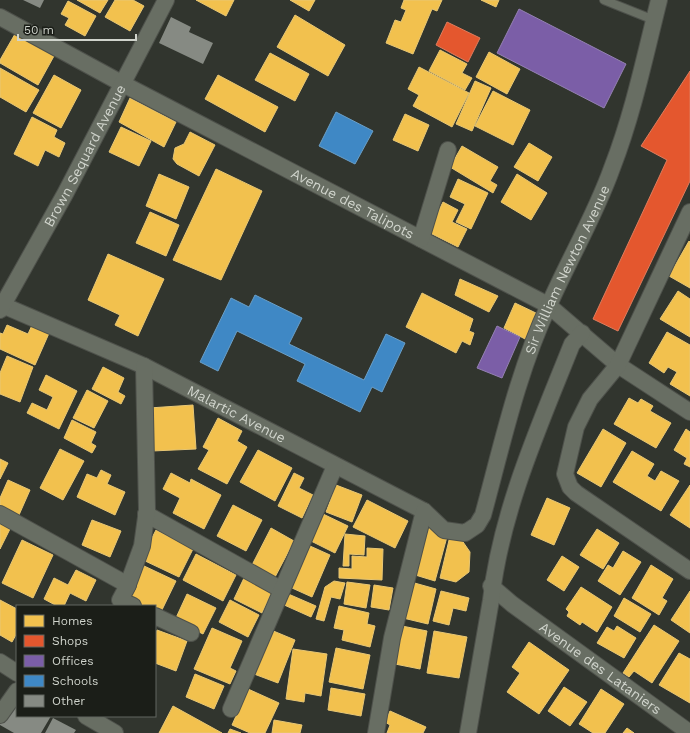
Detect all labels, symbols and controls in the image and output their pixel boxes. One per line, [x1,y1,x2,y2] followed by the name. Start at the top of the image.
[18,16,136,42] scale bar
[24,23,54,37] text: 50 m
[40,82,129,229] street label: Brown Sequard Avenue
[289,165,417,242] street label: Avenue des Talipots
[521,183,613,357] street label: Sir William Newton Avenue
[185,382,288,446] street label: Malartic Avenue
[16,605,156,717] legend
[52,614,93,628] text: Homes
[537,619,665,718] street label: Avenue des Lataniers
[52,634,88,648] text: Shops
[52,654,94,668] text: Offices
[52,674,98,688] text: Schools
[52,694,85,708] text: Other

